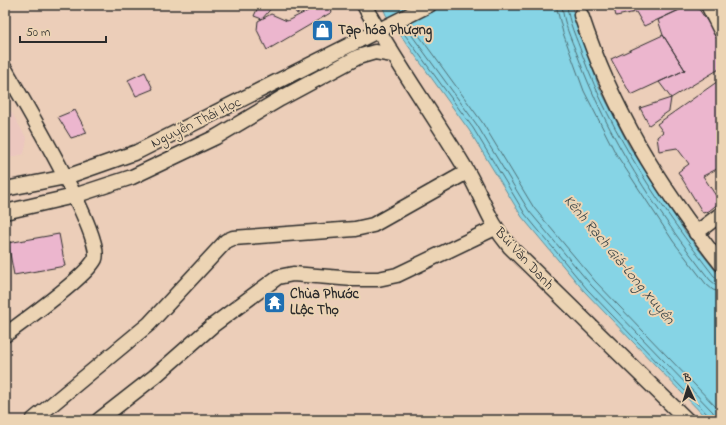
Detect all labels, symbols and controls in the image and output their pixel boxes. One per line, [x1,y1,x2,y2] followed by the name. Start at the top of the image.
[309,17,335,43] shop icon: Tạp hóa Phượng
[20,18,106,44] scale bar
[338,20,433,43] place label: Tạp hóa Phượng
[26,24,50,42] text: 50 m
[147,92,246,155] street label: Nguyễn Thái Học
[557,191,680,331] water label: Kênh Rạch Giá-Long Xuyên
[489,222,559,295] street label: Bùi Văn Danh
[290,284,360,321] place label: Chùa Phước LLộc Thọ
[261,289,287,315] temple icon: Chùa Phước LLộc Thọ
[668,367,708,407] north arrow
[682,370,692,386] text: B

